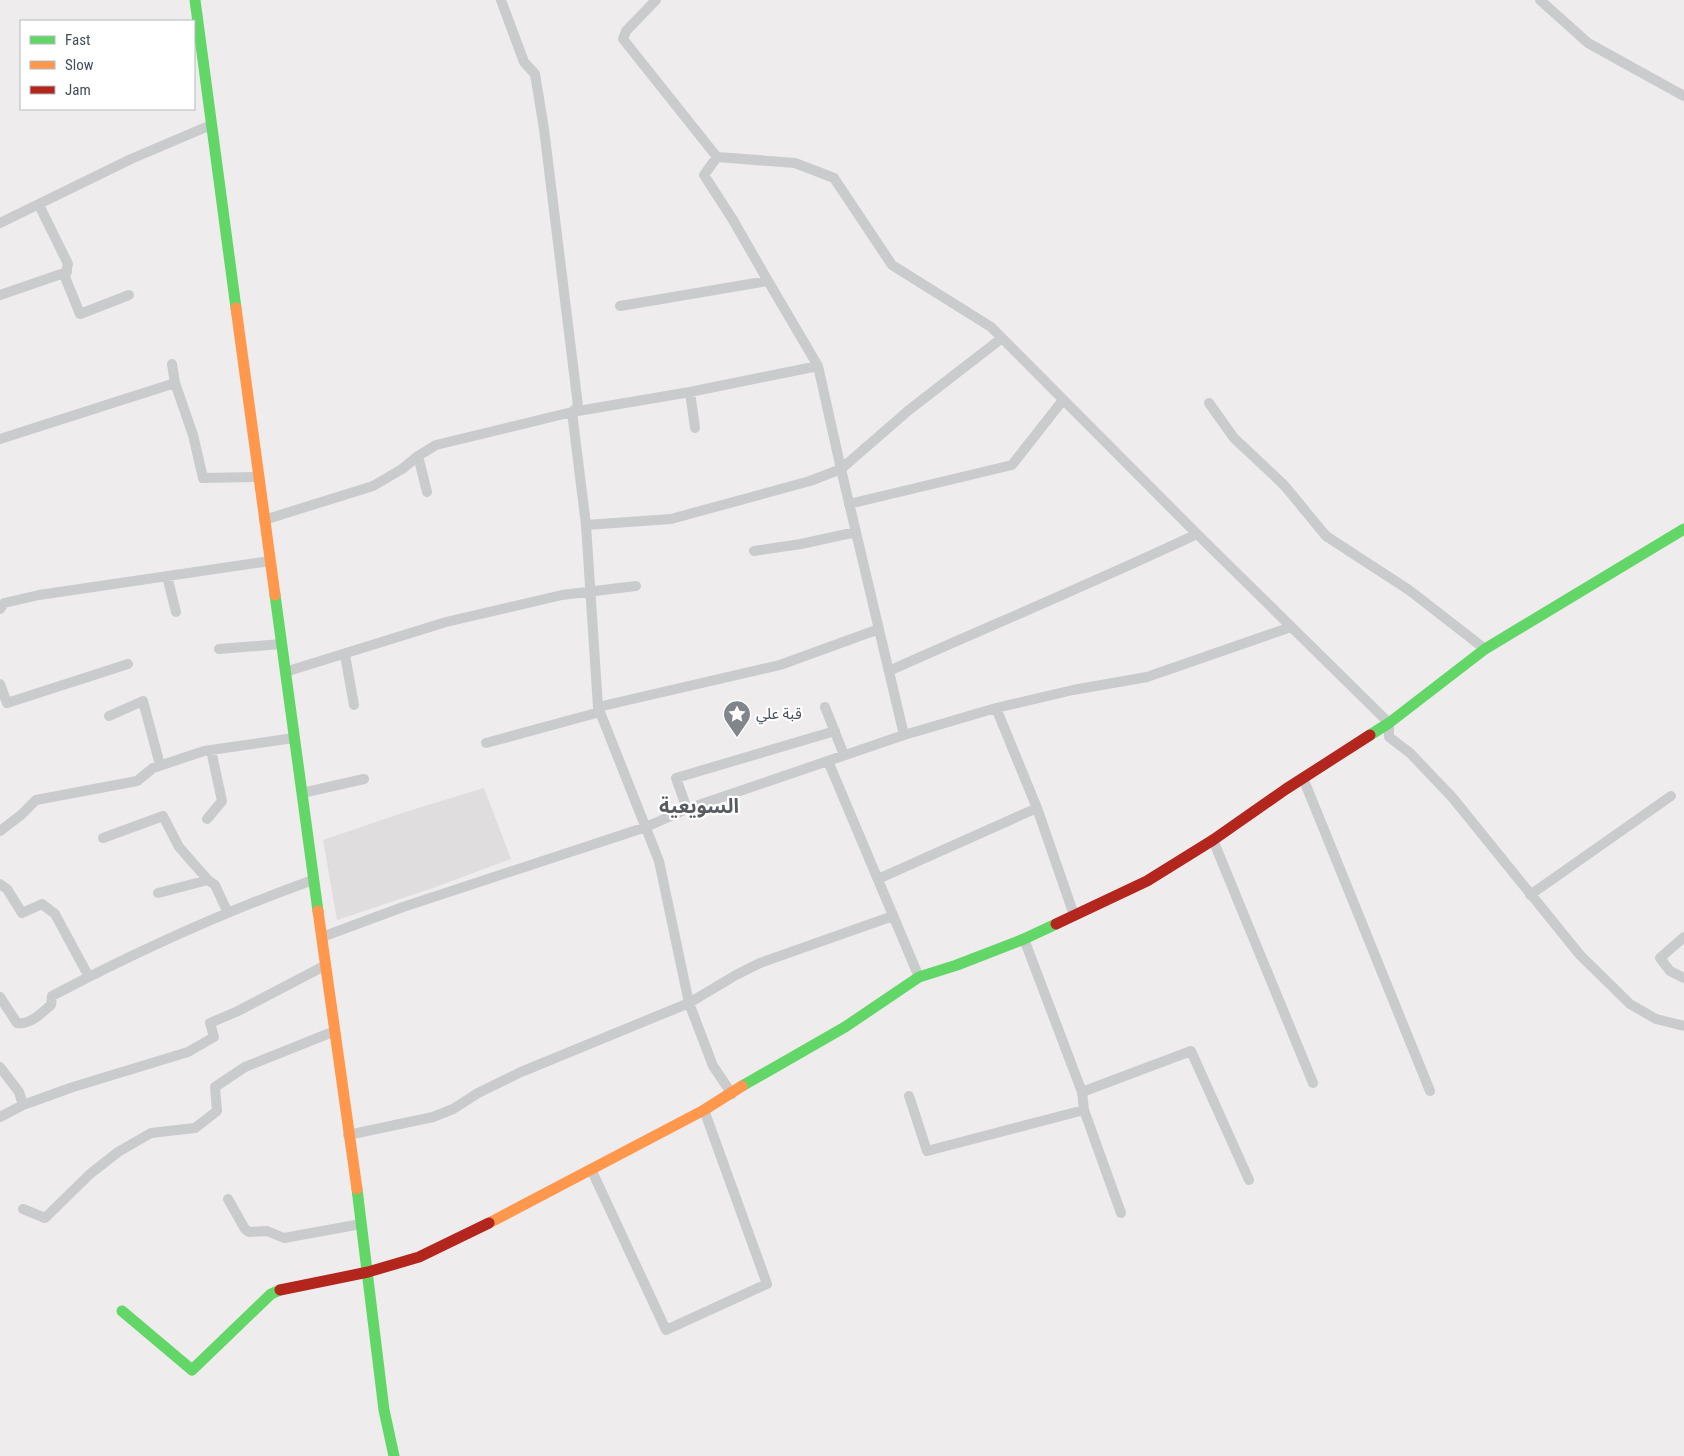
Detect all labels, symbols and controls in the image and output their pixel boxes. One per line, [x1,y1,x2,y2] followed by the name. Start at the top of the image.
[20,20,195,110] legend
[65,31,90,49] text: Fast
[65,56,94,74] text: Slow
[65,81,91,99] text: Jam
[722,699,752,738] place icon: قبة علي
[756,705,802,725] place label: قبة علي
[659,794,739,818] district label: السويعية

